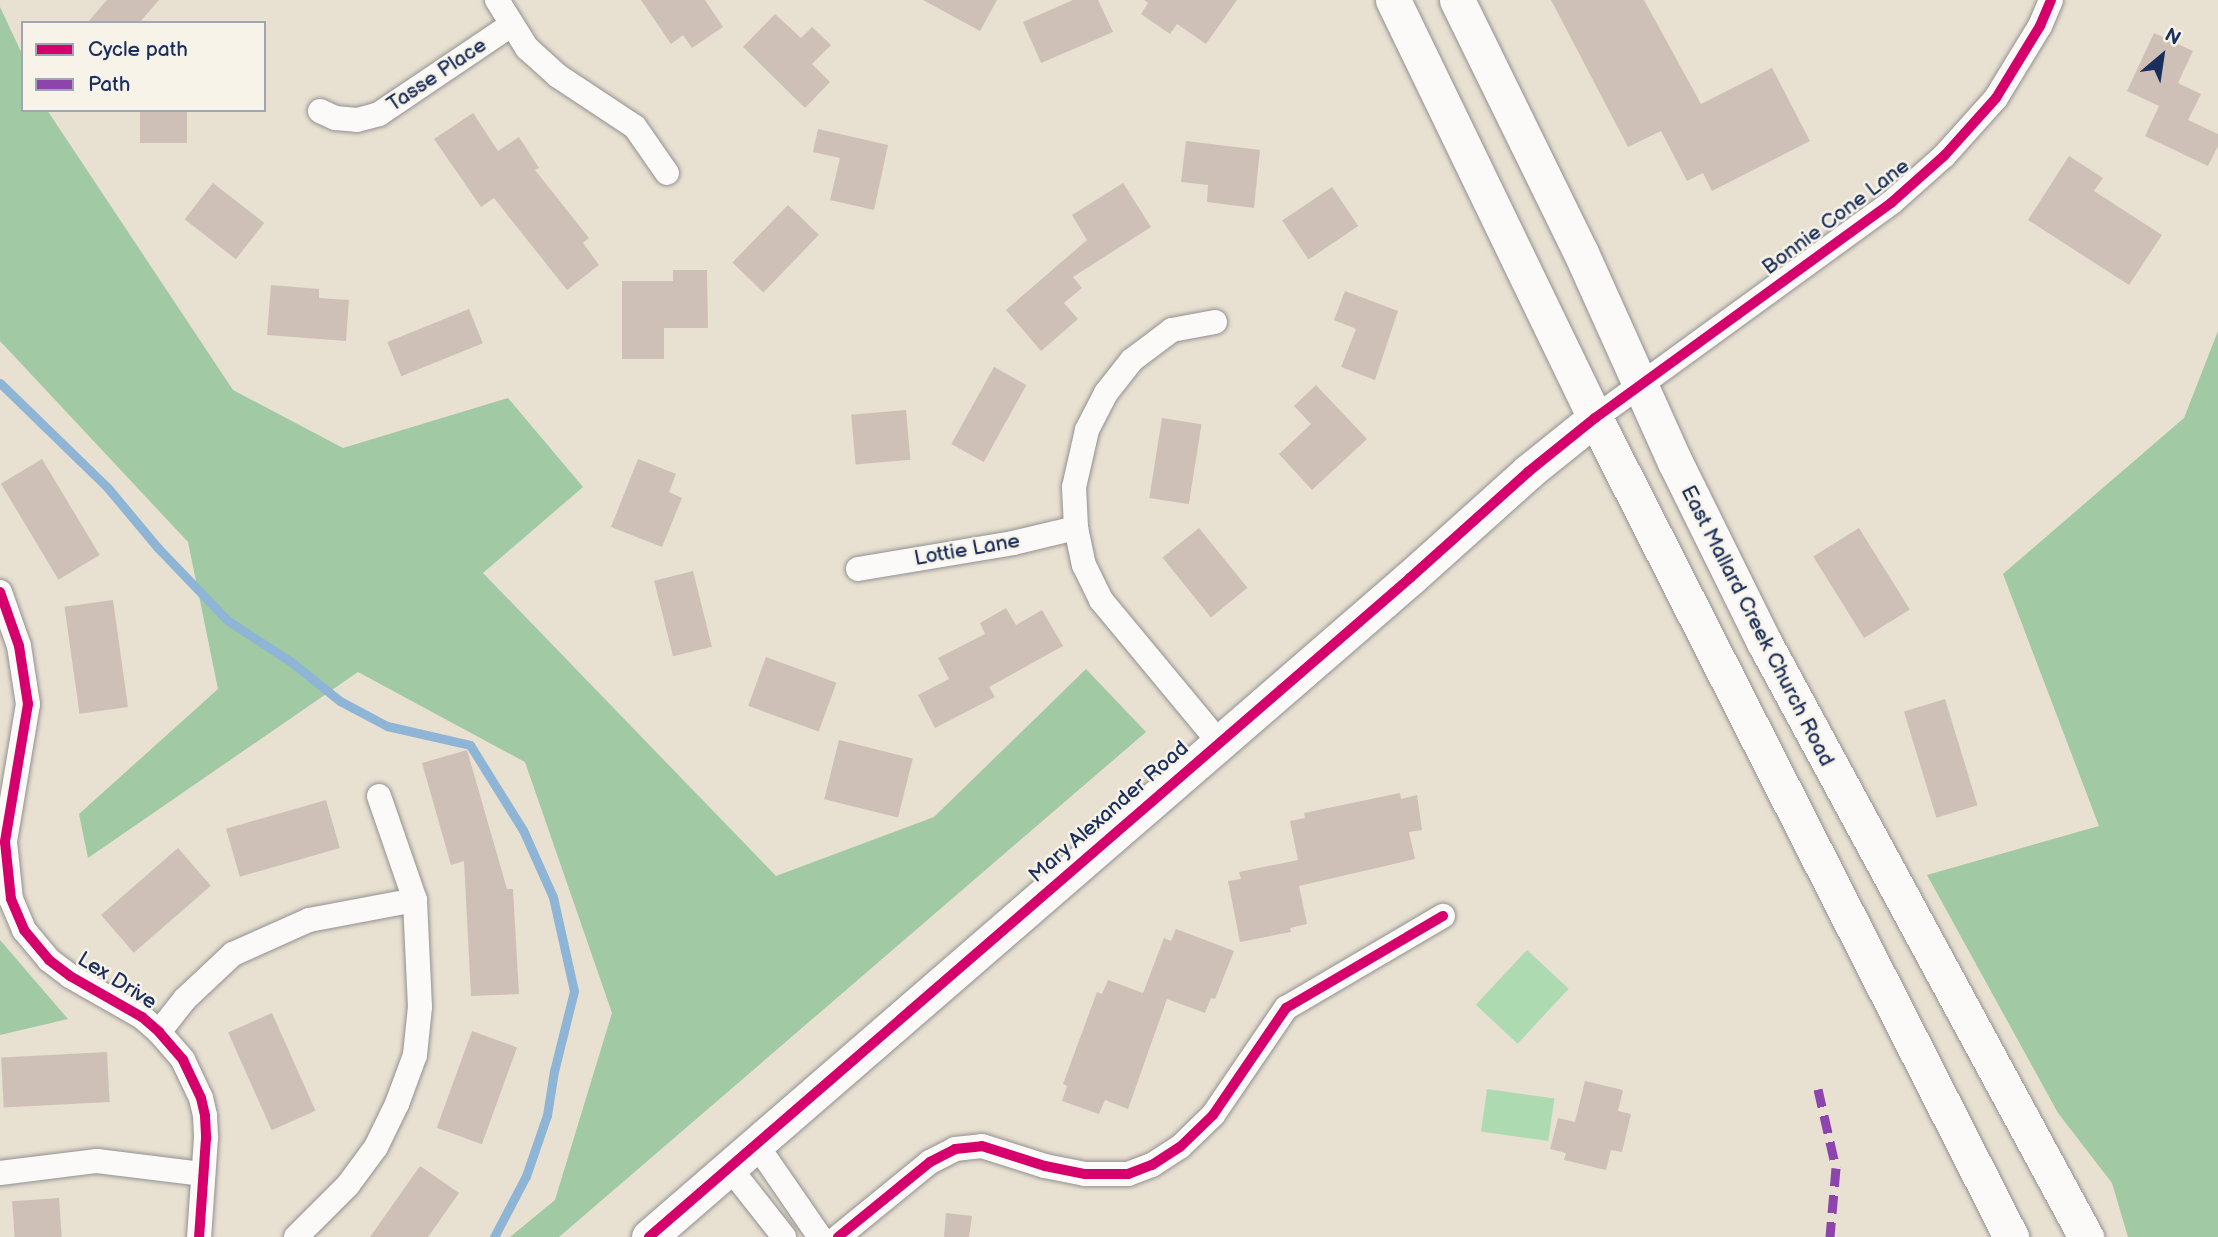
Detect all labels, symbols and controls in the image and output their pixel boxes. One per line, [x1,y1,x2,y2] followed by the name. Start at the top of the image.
[21,21,266,112] legend
[2127,21,2197,91] north arrow
[2161,24,2184,51] text: N
[383,33,491,117] street label: Tasse Place
[88,37,188,62] text: Cycle path
[88,72,130,97] text: Path
[1758,154,1914,280] street label: Bonnie Cone Lane
[1675,481,1839,771] street label: East Mallard Creek Church Road
[912,528,1022,572] street label: Lottie Lane
[1023,735,1195,889] street label: Mary Alexander Road
[73,947,161,1015] street label: Lex Drive

